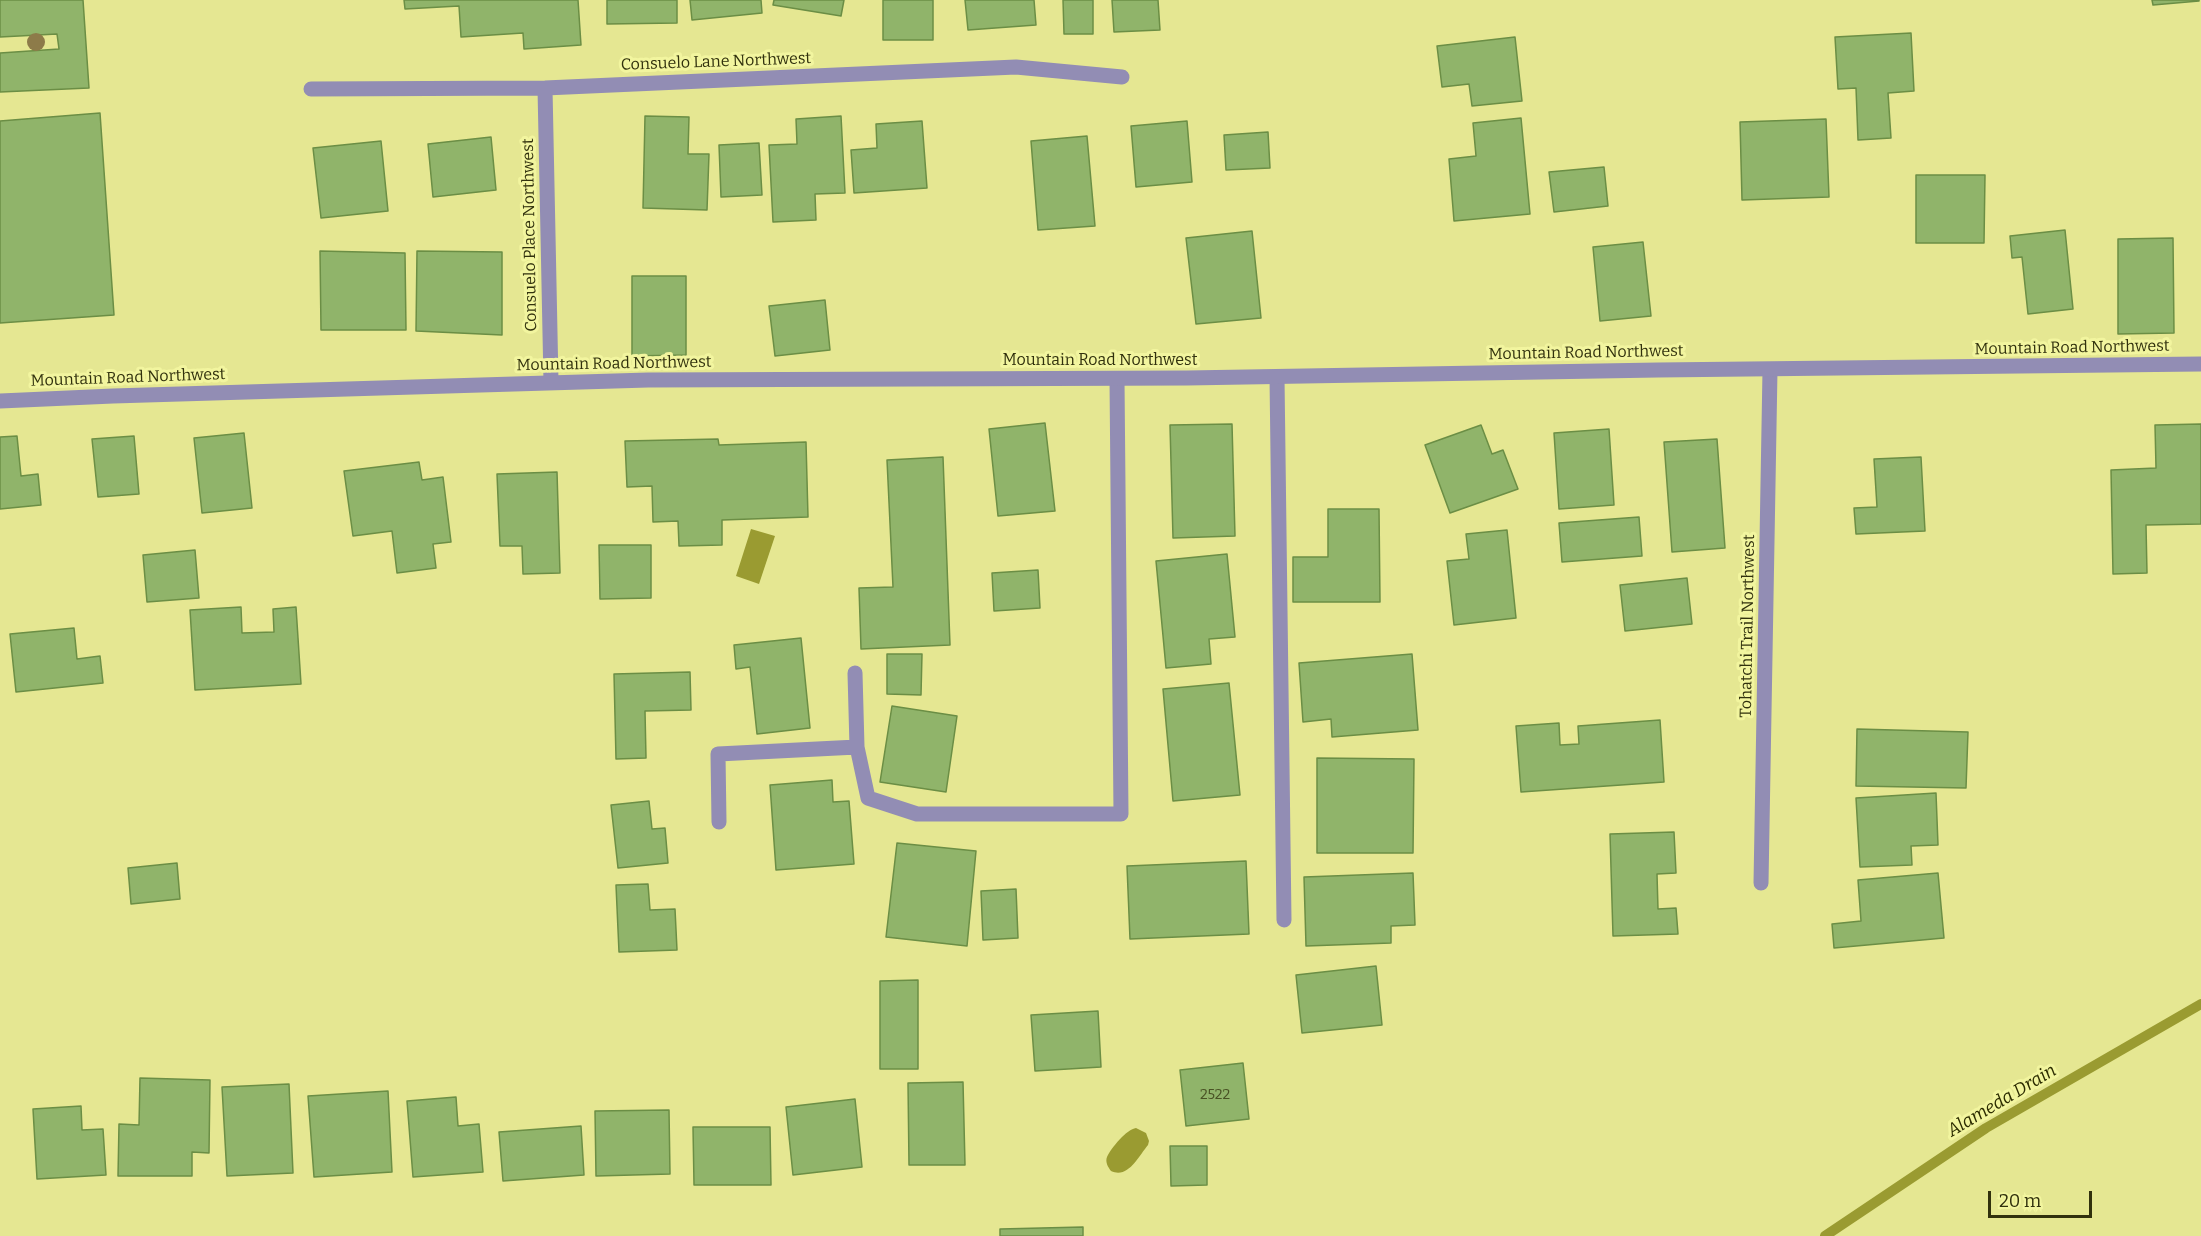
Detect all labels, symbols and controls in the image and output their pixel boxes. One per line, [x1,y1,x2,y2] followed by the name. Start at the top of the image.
[620,49,812,75] street label: Consuelo Lane Northwest
[519,138,541,332] street label: Consuelo Place Northwest
[1974,337,2170,359] street label: Mountain Road Northwest
[1488,342,1684,364] street label: Mountain Road Northwest
[1002,351,1198,371] street label: Mountain Road Northwest
[516,353,712,375] street label: Mountain Road Northwest
[30,365,226,391] street label: Mountain Road Northwest
[1737,534,1759,718] street label: Tohatchi Trail Northwest
[1944,1060,2060,1142] water label: Alameda Drain
[1200,1087,1230,1103] house number: 2522
[1991,1179,2094,1217] scale bar
[1999,1190,2041,1212] text: 20 m

